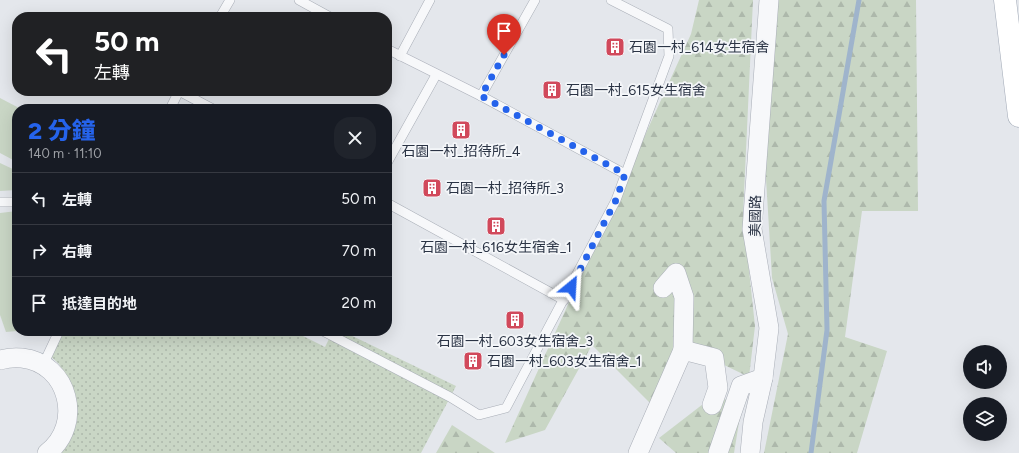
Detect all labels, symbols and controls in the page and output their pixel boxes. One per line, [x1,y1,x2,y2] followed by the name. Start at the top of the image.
[487,14,521,55] pin
[493,20,515,42] icon: arrive
[94,24,160,58] text: 50 m
[28,28,80,80] icon: left
[604,36,626,58] building icon: 石園一村_614女生宿舍
[629,39,770,56] place label: 石園一村_614女生宿舍
[94,62,130,84] text: 左轉
[541,79,563,101] building icon: 石園一村_615女生宿舍
[566,82,706,99] place label: 石園一村_615女生宿舍
[28,116,96,145] text: 2 分鐘
[334,117,376,159] button: close
[450,119,472,141] building icon: 石園一村_招待所_4
[402,143,521,160] place label: 石園一村_招待所_4
[28,146,102,161] text: 140 m · 11:10
[421,177,443,199] building icon: 石園一村_招待所_3
[446,180,564,197] place label: 石園一村_招待所_3
[28,188,50,210] icon: left
[341,190,376,208] text: 50 m
[62,191,92,209] text: 左轉
[747,195,764,237] street label: 美國路
[485,215,507,237] building icon: 石園一村_616女生宿舍_1
[420,239,572,256] place label: 石園一村_616女生宿舍_1
[28,240,50,262] icon: right
[342,242,376,260] text: 70 m
[62,243,92,261] text: 右轉
[550,266,592,308] position arrow
[28,292,50,314] icon: arrive
[342,294,376,312] text: 20 m
[62,295,137,313] text: 抵達目的地
[504,309,526,331] building icon: 石園一村_603女生宿舍_3
[437,333,593,350] place label: 石園一村_603女生宿舍_3
[963,345,1007,441] map controls
[963,345,1007,389] button: sound
[462,350,484,372] building icon: 石園一村_603女生宿舍_1
[487,353,642,370] place label: 石園一村_603女生宿舍_1
[963,397,1007,441] button: layers

